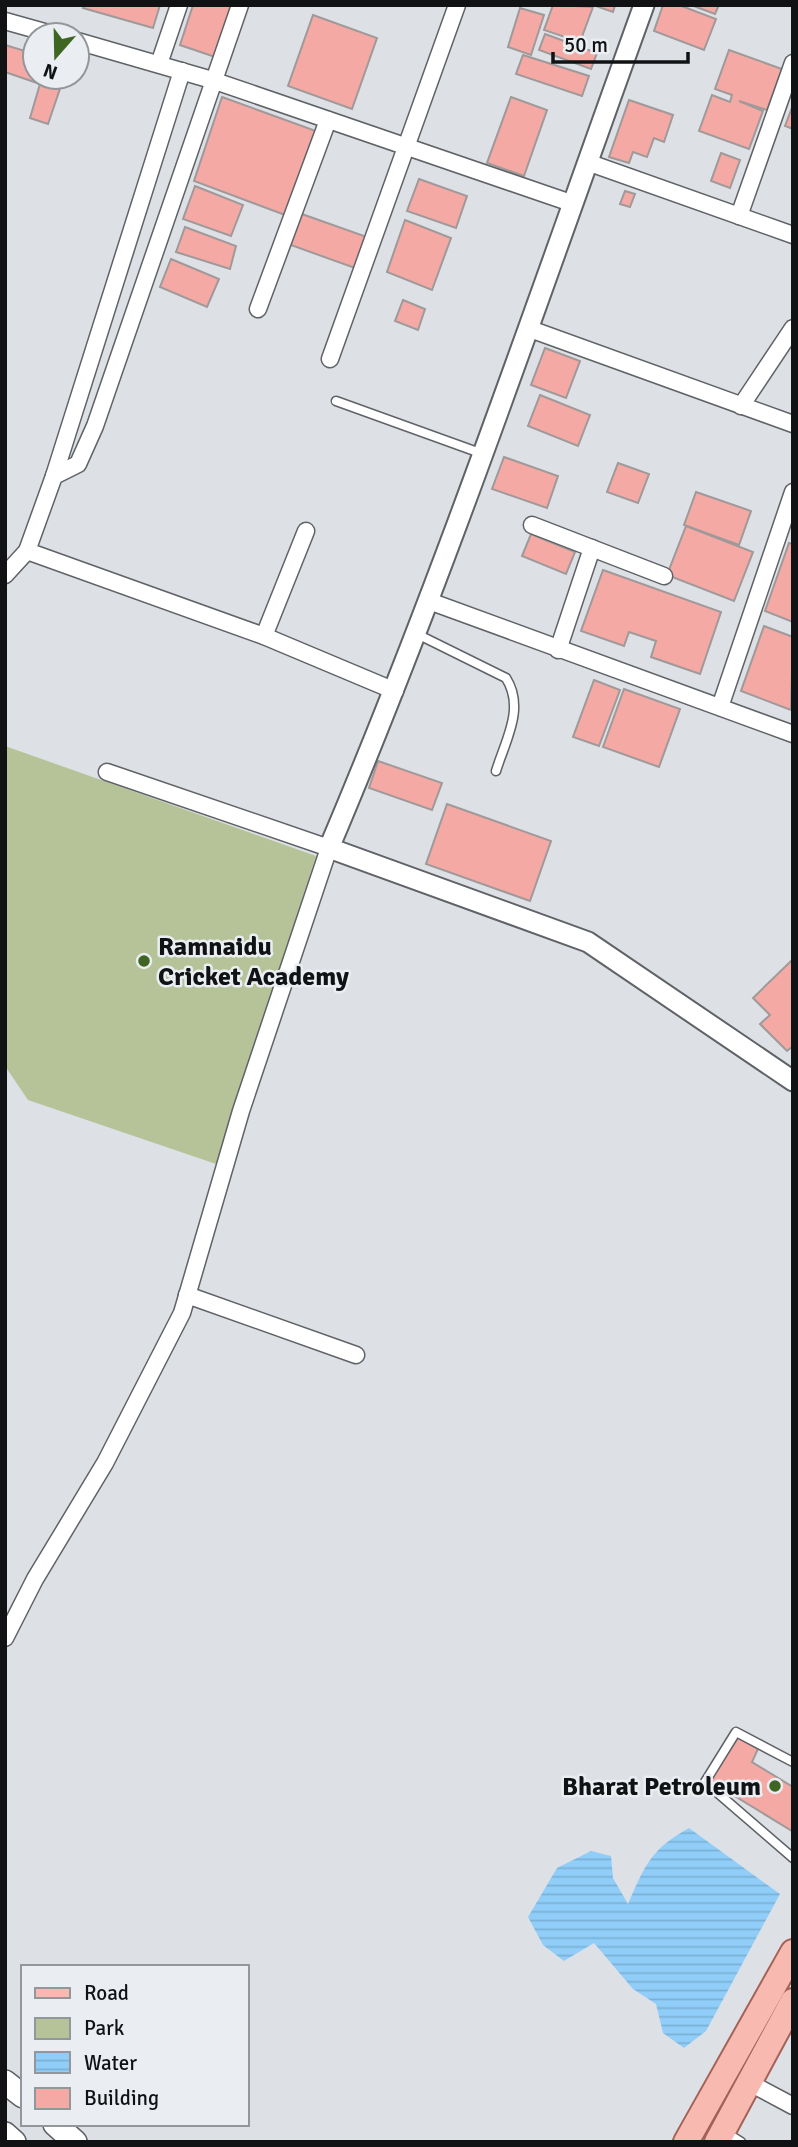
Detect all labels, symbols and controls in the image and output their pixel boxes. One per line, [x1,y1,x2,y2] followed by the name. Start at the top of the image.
[21,21,91,91] north arrow
[553,21,688,65] scale bar
[564,32,608,58] text: 50 m
[40,57,61,85] text: N
[158,931,349,993] place label: Ramnaidu Cricket Academy
[136,953,152,969] marker: Ramnaidu Cricket Academy
[562,1771,761,1803] place label: Bharat Petroleum
[767,1778,783,1794] marker: Bharat Petroleum
[21,1965,248,2126] legend
[84,1980,129,2006] text: Road
[84,2015,125,2041] text: Park
[84,2050,137,2076] text: Water
[84,2085,159,2111] text: Building

